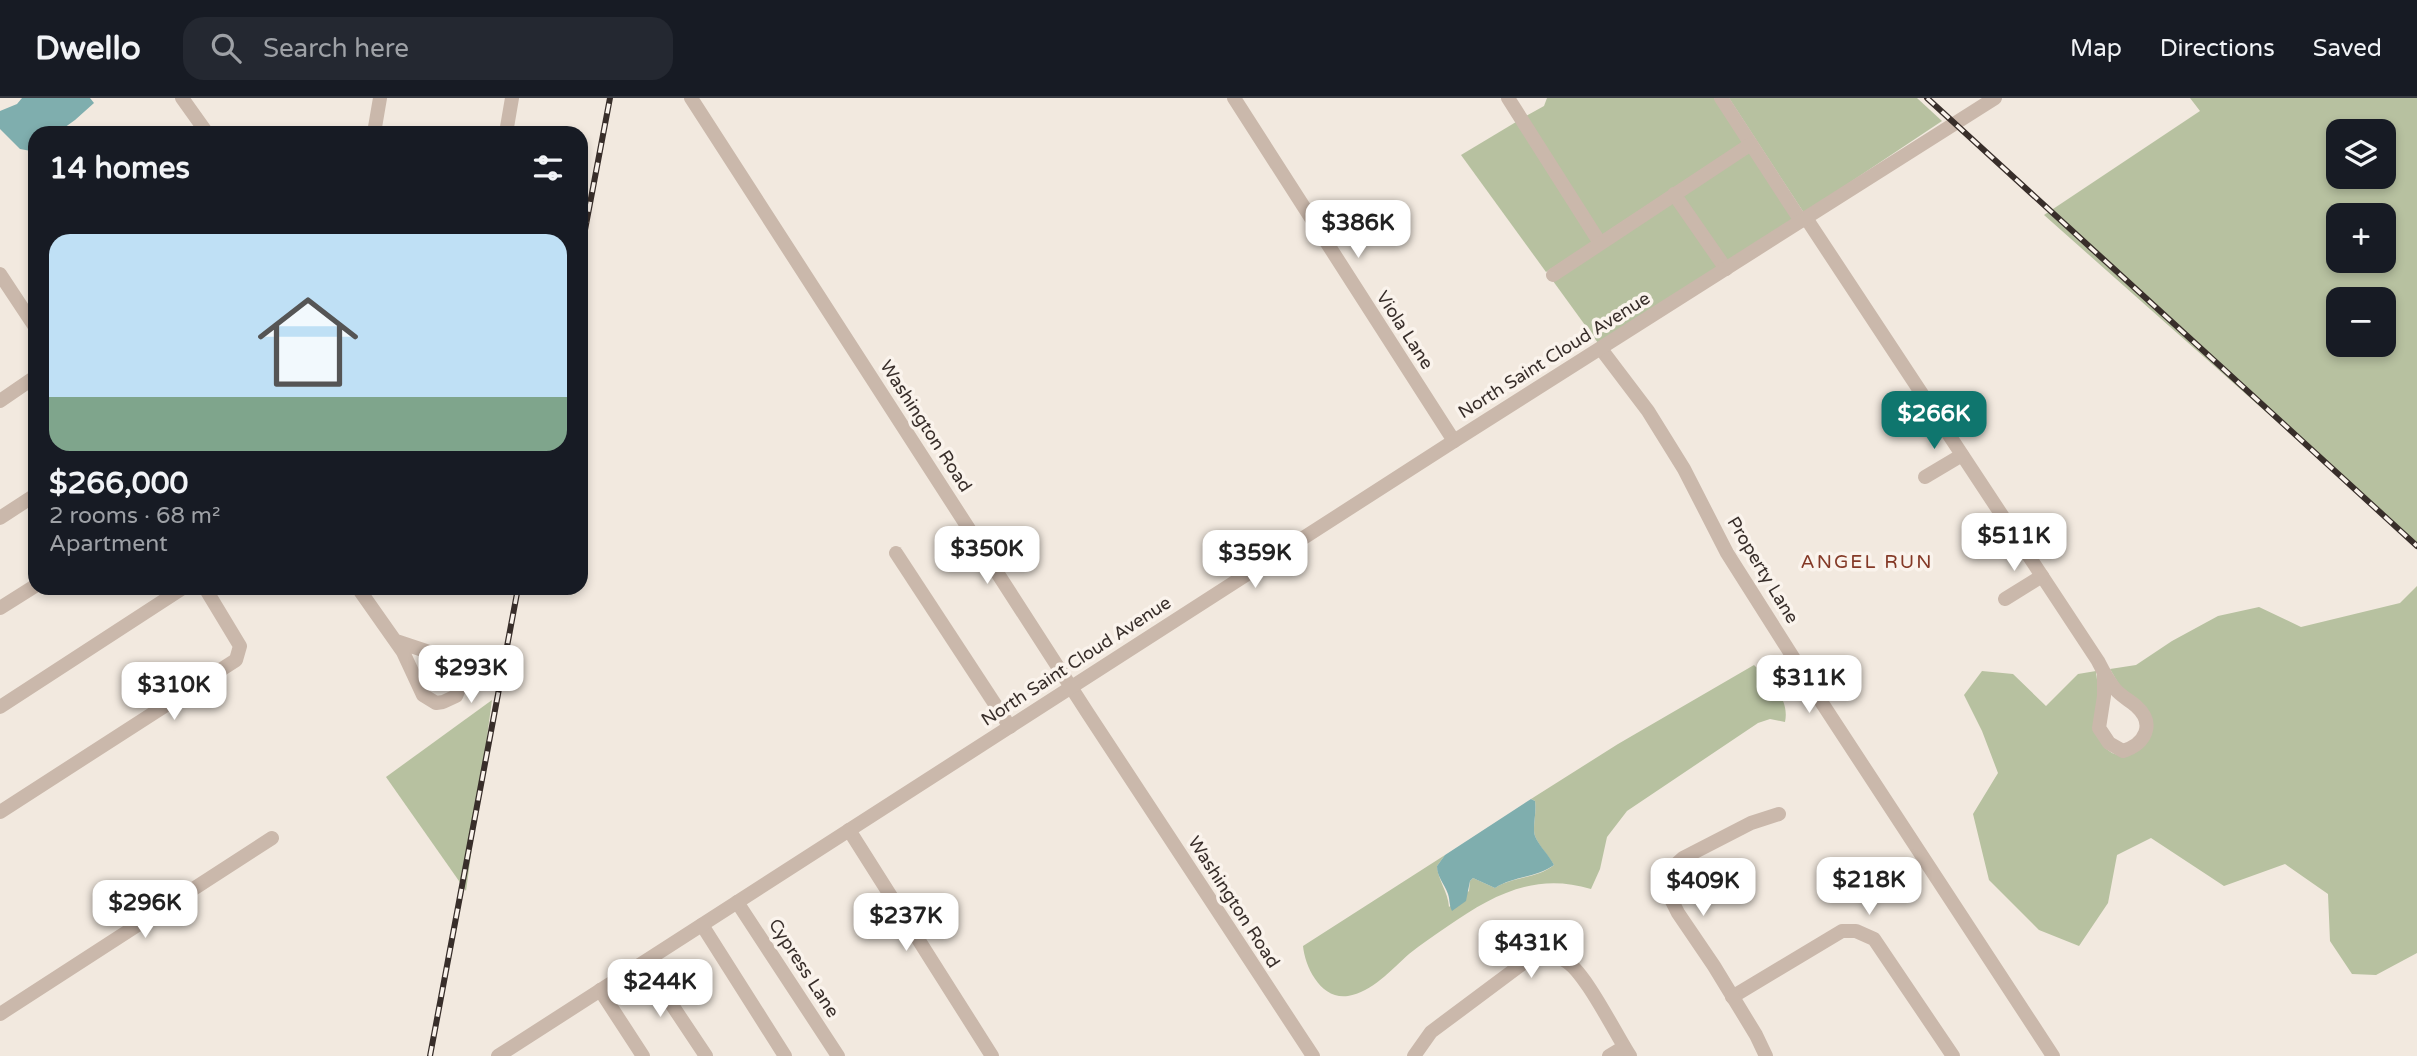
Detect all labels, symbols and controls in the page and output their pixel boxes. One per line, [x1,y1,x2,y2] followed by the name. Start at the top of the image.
[183,17,673,80] search box
[35,29,141,68] text: Dwello
[207,29,245,67] icon: search
[263,33,409,64] text: Search here
[2070,34,2122,63] text: Map
[2160,34,2275,63] text: Directions
[2313,34,2382,63] text: Saved
[2326,119,2396,357] map controls
[2326,119,2396,189] button: layers
[529,149,567,187] icon: filters
[49,150,190,187] text: 14 homes
[1309,200,1407,260] pin: $386K
[2326,203,2396,273] button: +
[1322,209,1394,237] text: $386K
[245,279,371,405] icon: home
[1372,287,1438,373] street label: Viola Lane
[1454,287,1654,423] street label: North Saint Cloud Avenue
[2326,287,2396,357] button: −
[875,356,977,496] street label: Washington Road
[1885,392,1983,451] pin: $266K
[1898,400,1970,428] text: $266K
[49,465,188,502] text: $266,000
[49,502,220,530] text: 2 rooms · 68 m²
[1722,513,1804,627] street label: Property Lane
[1965,514,2063,573] pin: $511K
[1978,522,2050,550] text: $511K
[938,526,1036,586] pin: $350K
[49,530,168,558] text: Apartment
[1206,531,1304,590] pin: $359K
[951,535,1023,563] text: $350K
[1219,539,1291,567] text: $359K
[1800,551,1934,573] district label: ANGEL RUN
[977,591,1175,731] street label: North Saint Cloud Avenue
[422,646,520,705] pin: $293K
[435,654,507,682] text: $293K
[1760,656,1858,715] pin: $311K
[125,662,223,722] pin: $310K
[1773,664,1845,692] text: $311K
[138,671,210,699] text: $310K
[1183,832,1285,972] street label: Washington Road
[1654,858,1752,918] pin: $409K
[1820,858,1918,917] pin: $218K
[1833,866,1905,894] text: $218K
[1667,867,1739,895] text: $409K
[96,880,194,940] pin: $296K
[109,889,181,917] text: $296K
[857,894,955,953] pin: $237K
[870,902,942,930] text: $237K
[764,915,844,1021] street label: Cypress Lane
[1482,920,1580,980] pin: $431K
[1495,929,1567,957] text: $431K
[611,960,709,1019] pin: $244K
[624,968,696,996] text: $244K

